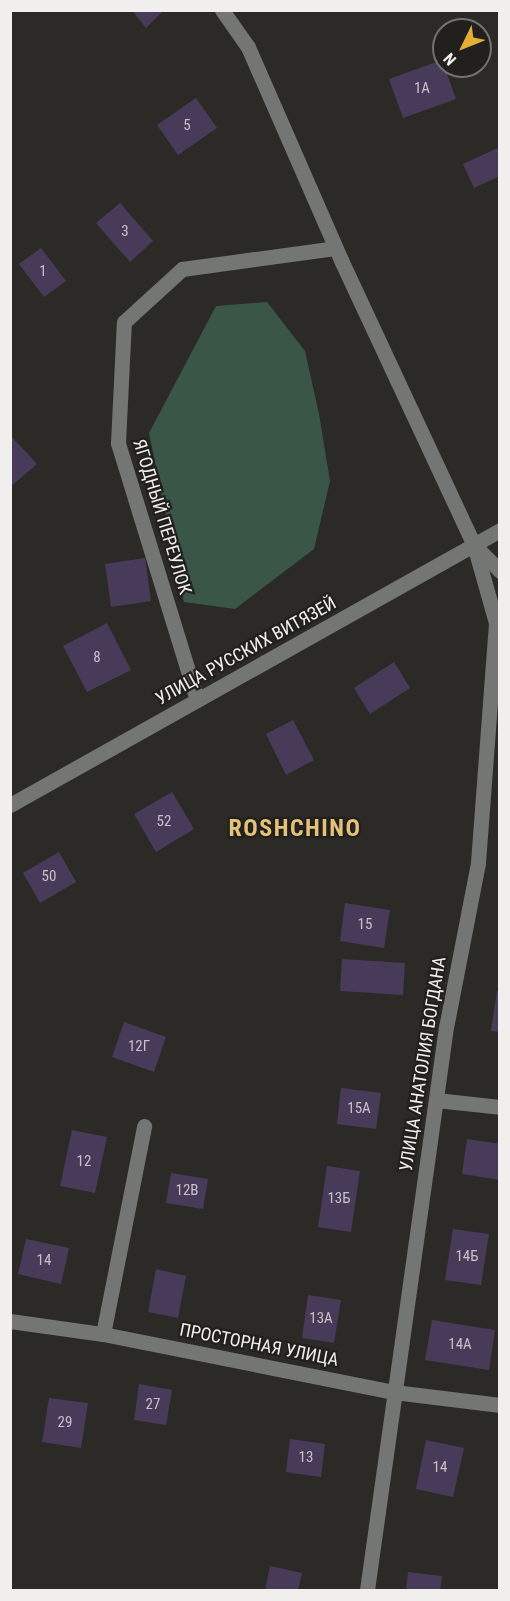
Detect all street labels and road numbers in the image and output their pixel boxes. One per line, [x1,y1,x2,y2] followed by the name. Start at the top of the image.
[128,437,196,597] street label: ЯГОДНЫЙ ПЕРЕУЛОК
[152,592,340,710] street label: УЛИЦА РУССКИХ ВИТЯЗЕЙ
[395,955,451,1173] street label: УЛИЦА АНАТОЛИЯ БОГДАНА
[178,1319,340,1371] street label: ПРОСТОРНАЯ УЛИЦА

